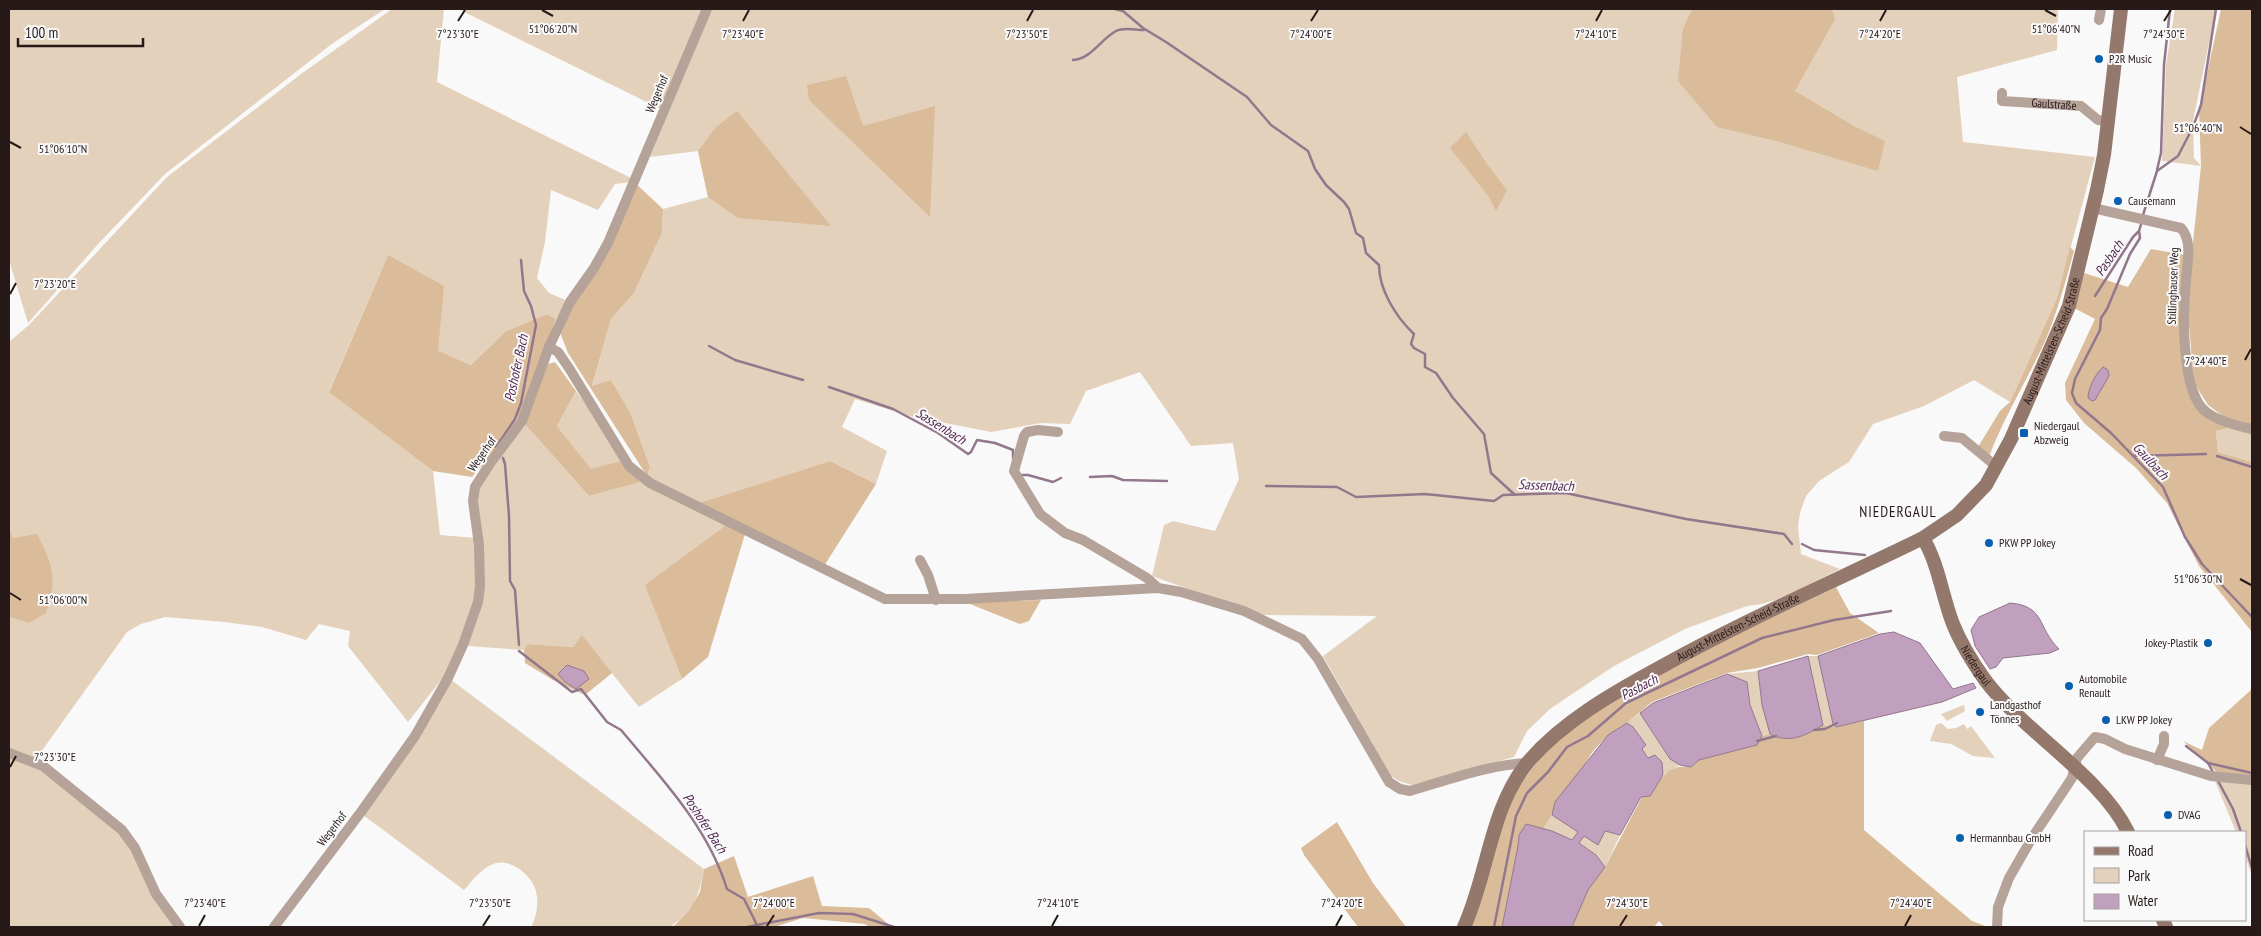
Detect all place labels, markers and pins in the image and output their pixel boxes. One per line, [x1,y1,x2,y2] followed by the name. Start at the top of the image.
[2109,51,2153,66] place label: P2R Music
[2093,53,2105,65] marker: P2R Music
[2128,193,2176,208] place label: Causemann
[2112,195,2124,207] marker: Causemann
[2034,418,2080,447] place label: Niedergaul Abzweig
[2018,427,2030,439] marker: Niedergaul Abzweig
[1999,535,2056,550] place label: PKW PP Jokey
[1983,537,1995,549] marker: PKW PP Jokey
[2144,635,2198,650] place label: Jokey-Plastik
[2202,637,2214,649] marker: Jokey-Plastik
[2079,671,2127,700] place label: Automobile Renault
[2063,680,2075,692] marker: Automobile Renault
[1990,697,2042,726] place label: Landgasthof Tönnes
[1974,706,1986,718] marker: Landgasthof Tönnes
[2116,712,2173,727] place label: LKW PP Jokey
[2100,714,2112,726] marker: LKW PP Jokey
[2178,807,2201,822] place label: DVAG
[2162,809,2174,821] marker: DVAG
[1970,830,2051,845] place label: Hermannbau GmbH
[1954,832,1966,844] marker: Hermannbau GmbH

